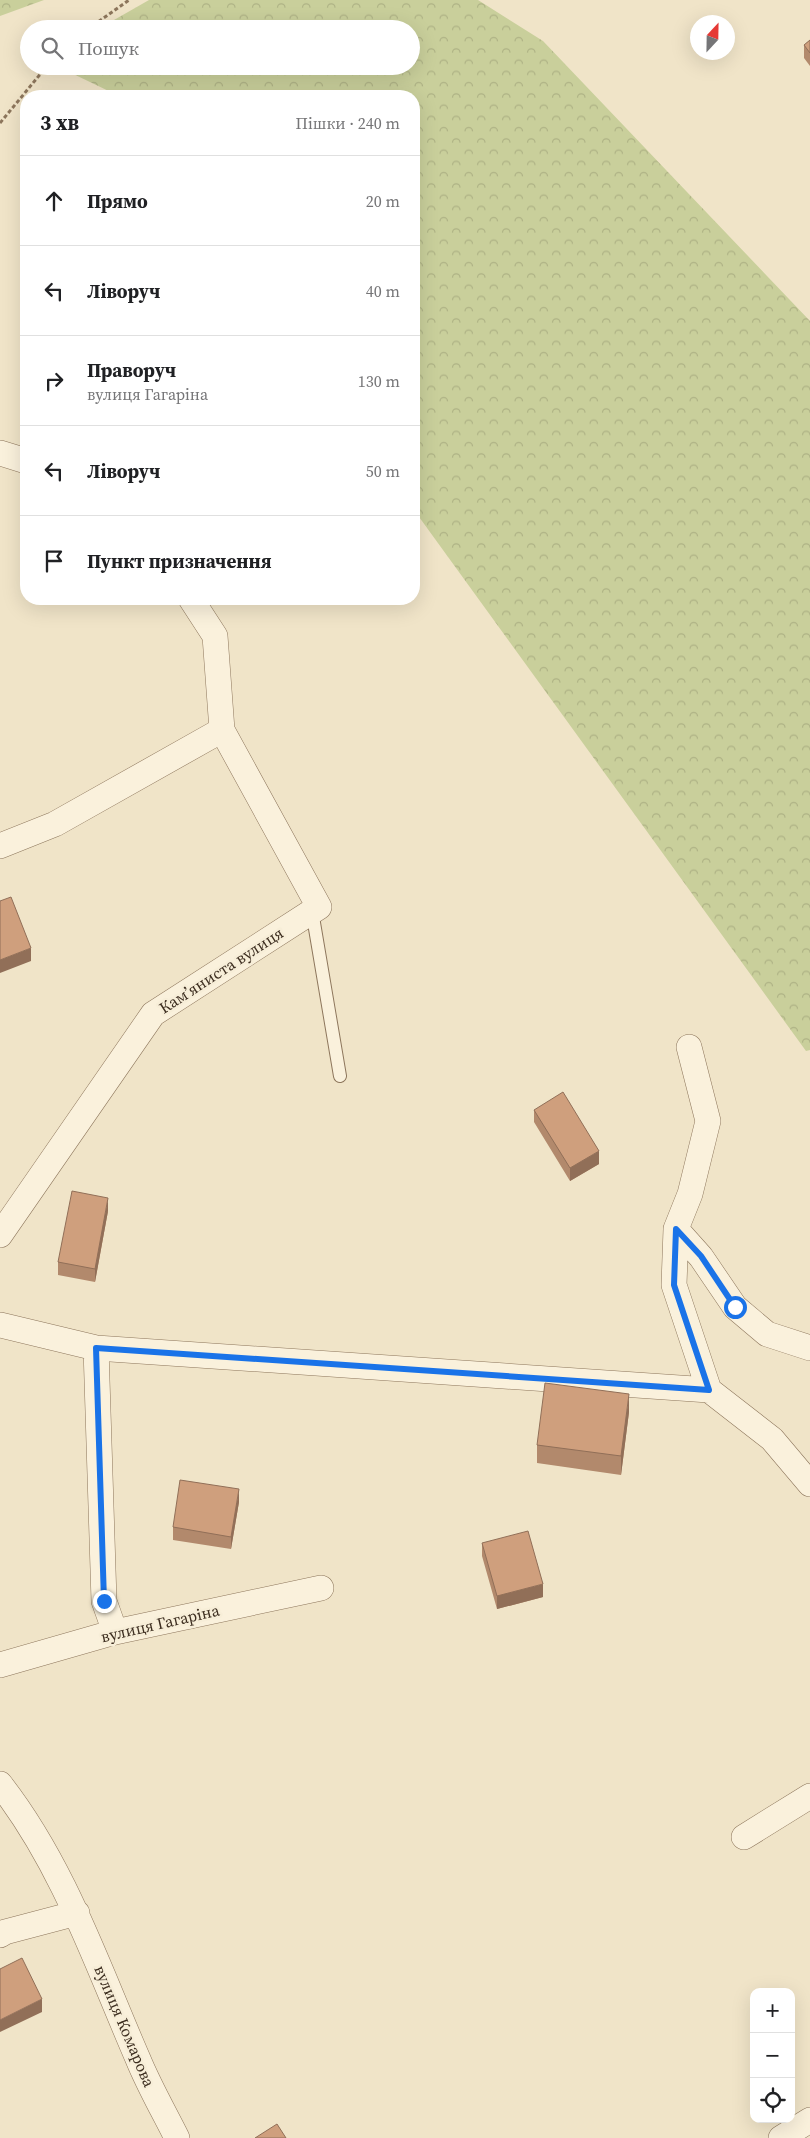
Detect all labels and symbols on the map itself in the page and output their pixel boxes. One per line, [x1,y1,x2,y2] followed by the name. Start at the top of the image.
[690,15,735,60] north arrow
[155,922,287,1018] street label: Камʼяниста вулиця
[724,1296,747,1319] route start
[93,1590,116,1613] route end
[99,1598,222,1647] street label: вулиця Гагаріна
[89,1962,161,2091] street label: вулиця Комарова

